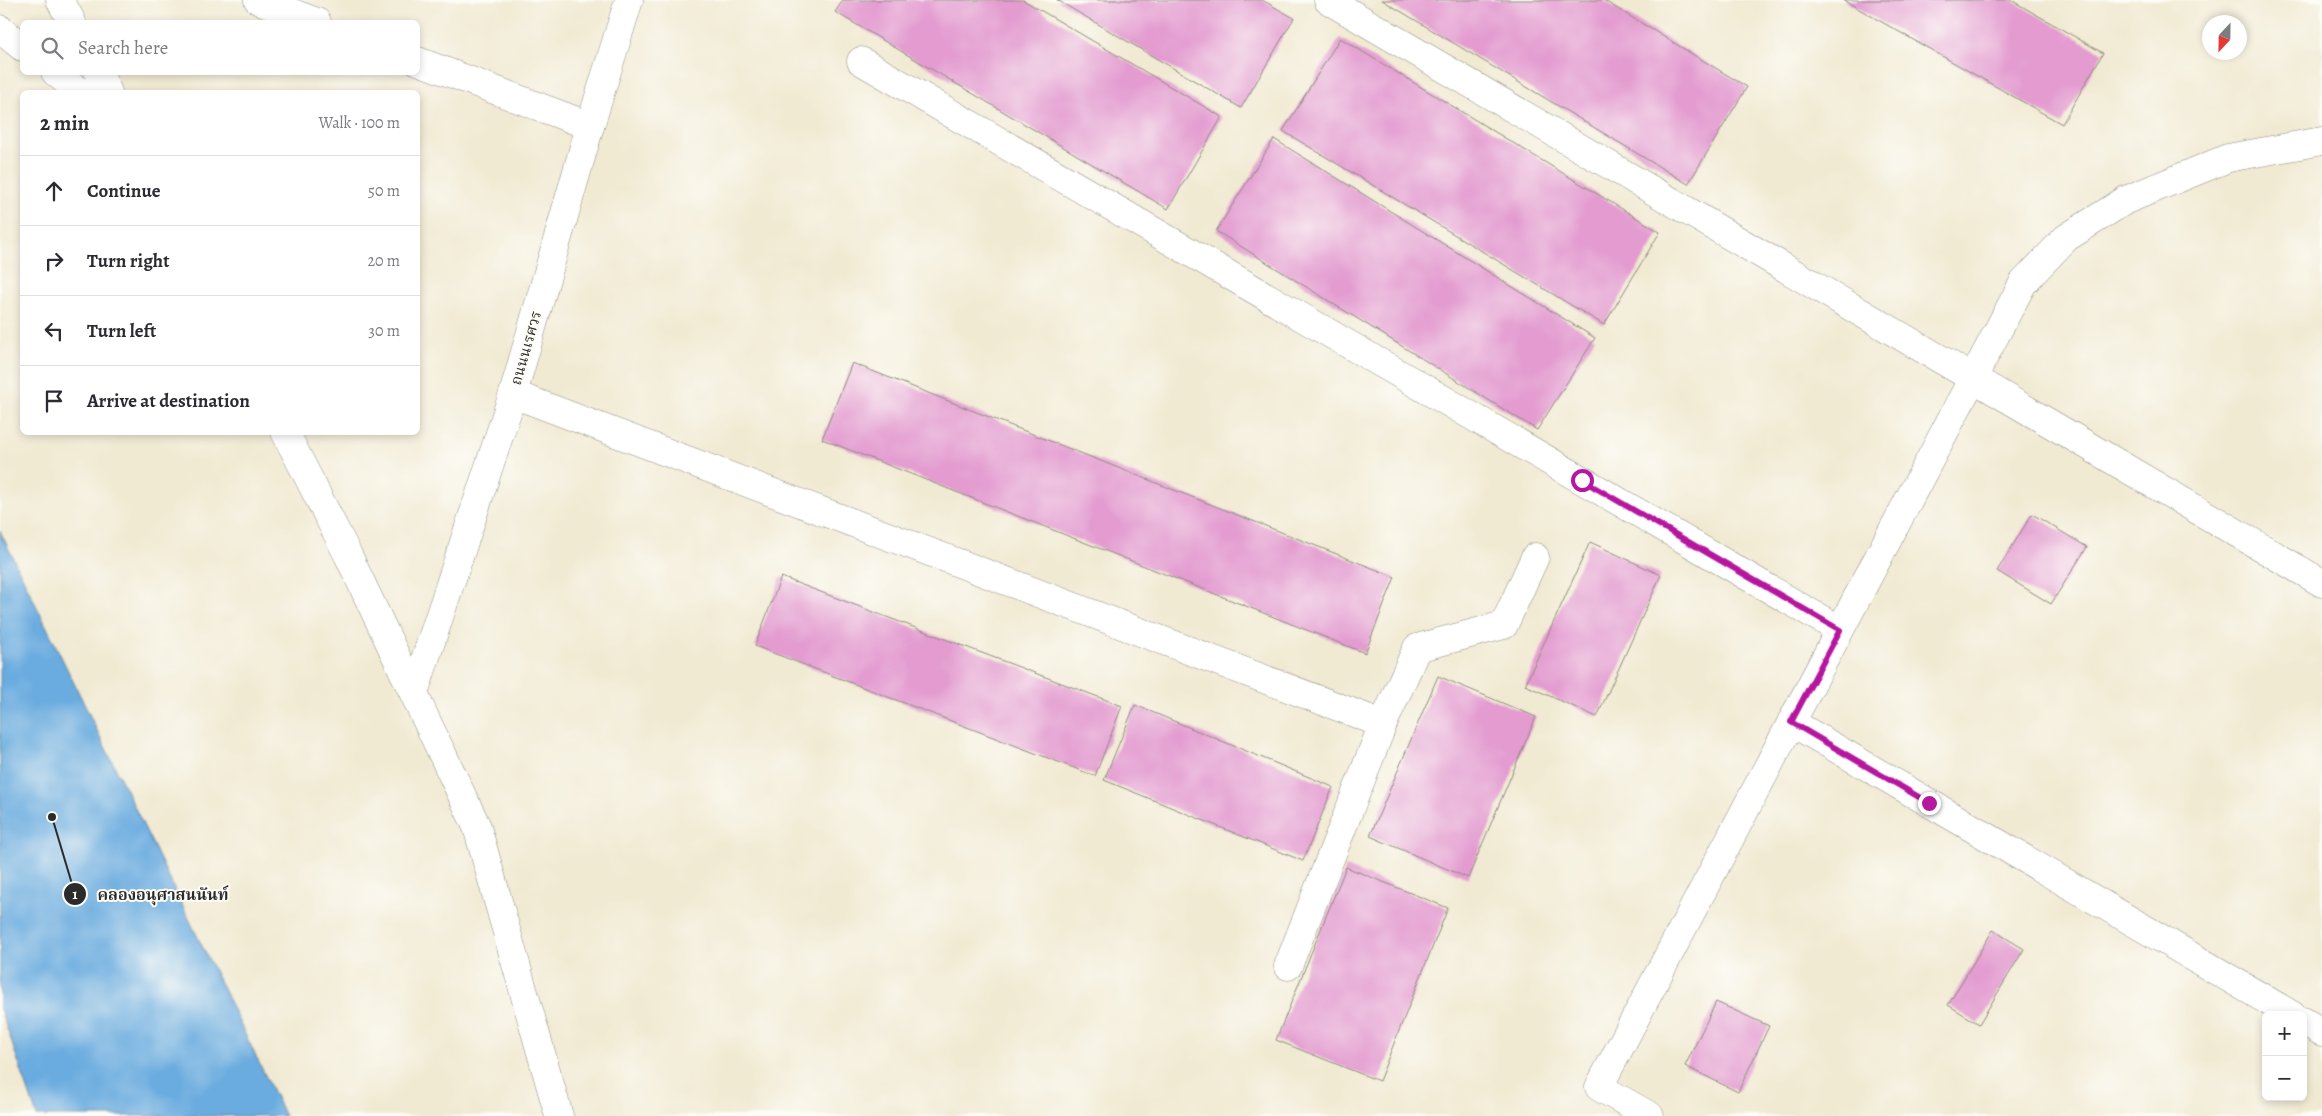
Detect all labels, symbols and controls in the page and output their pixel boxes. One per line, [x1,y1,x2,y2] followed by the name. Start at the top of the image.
[2202,15,2247,60] north arrow
[20,20,420,75] search box
[38,34,66,62] icon: search
[78,35,168,61] text: Search here
[40,109,89,137] text: 2 min
[319,112,400,134] text: Walk · 100 m
[40,177,68,205] icon: ahead
[87,178,161,204] text: Continue
[368,180,400,202] text: 50 m
[40,247,68,275] icon: right
[87,248,169,274] text: Turn right
[367,250,400,272] text: 20 m
[506,309,546,387] street label: ถนนนเรศวร
[40,317,68,345] icon: left
[87,318,156,344] text: Turn left
[368,320,400,342] text: 30 m
[40,387,68,415] icon: arrive
[87,388,250,414] text: Arrive at destination
[1571,469,1594,492] route start
[1918,792,1941,815] route end
[62,879,238,910] callout: คลองอนุศาสนนันท์
[72,884,78,904] text: 1
[98,884,229,906] text: คลองอนุศาสนนันท์
[2262,1011,2307,1101] map controls
[2262,1011,2307,1056] button: +
[2262,1056,2307,1101] button: −

